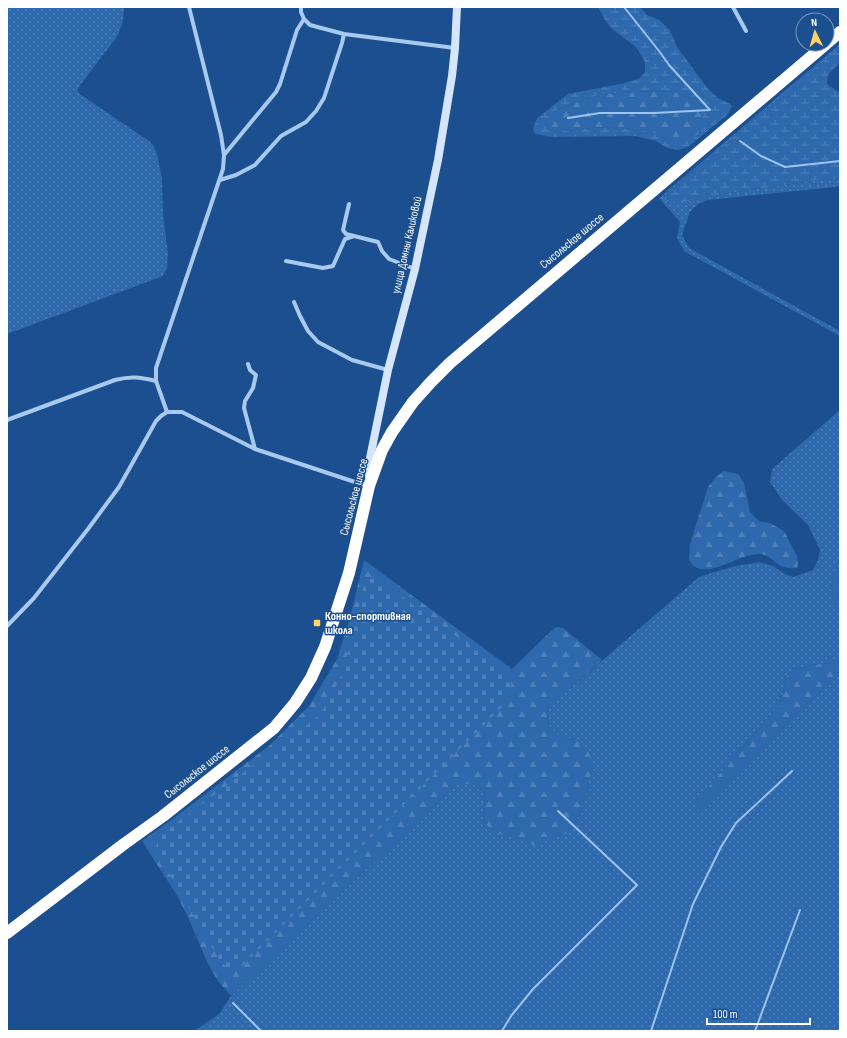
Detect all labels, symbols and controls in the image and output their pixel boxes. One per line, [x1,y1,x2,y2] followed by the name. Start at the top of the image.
[795,12,835,52] north arrow
[811,16,818,29] text: N
[389,195,425,295] street label: улица Домны Каликовой
[537,210,607,272] street label: Сысольское шоссе
[337,457,371,537] street label: Сысольское шоссе
[325,609,411,638] place label: Конно-спортивная школа
[312,618,322,628] marker: Конно-спортивная школа
[161,742,233,802] street label: Сысольское шоссе
[707,1000,810,1026] scale bar
[713,1007,738,1022] text: 100 m

